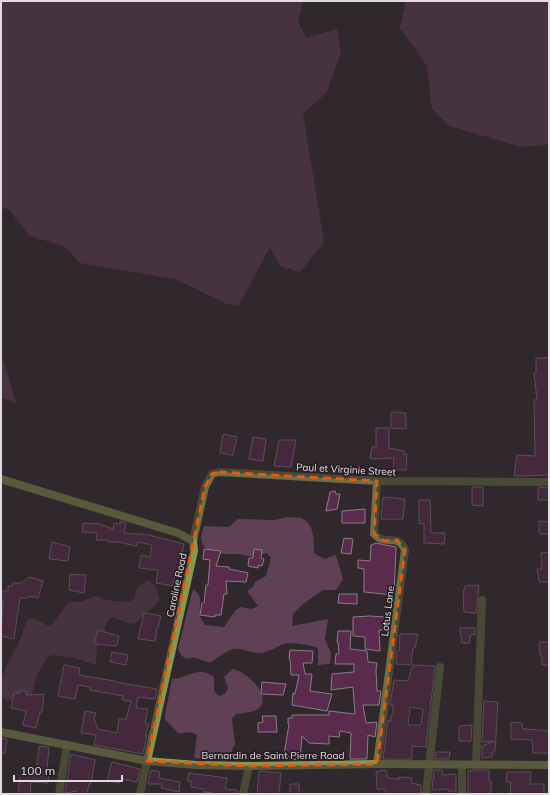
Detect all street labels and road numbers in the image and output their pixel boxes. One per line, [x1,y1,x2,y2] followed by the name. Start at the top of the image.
[296,460,397,479] street label: Paul et Virginie Street
[163,552,190,618] street label: Caroline Road
[378,585,397,637] street label: Lotus Lane
[202,749,344,762] street label: Bernardin de Saint Pierre Road

